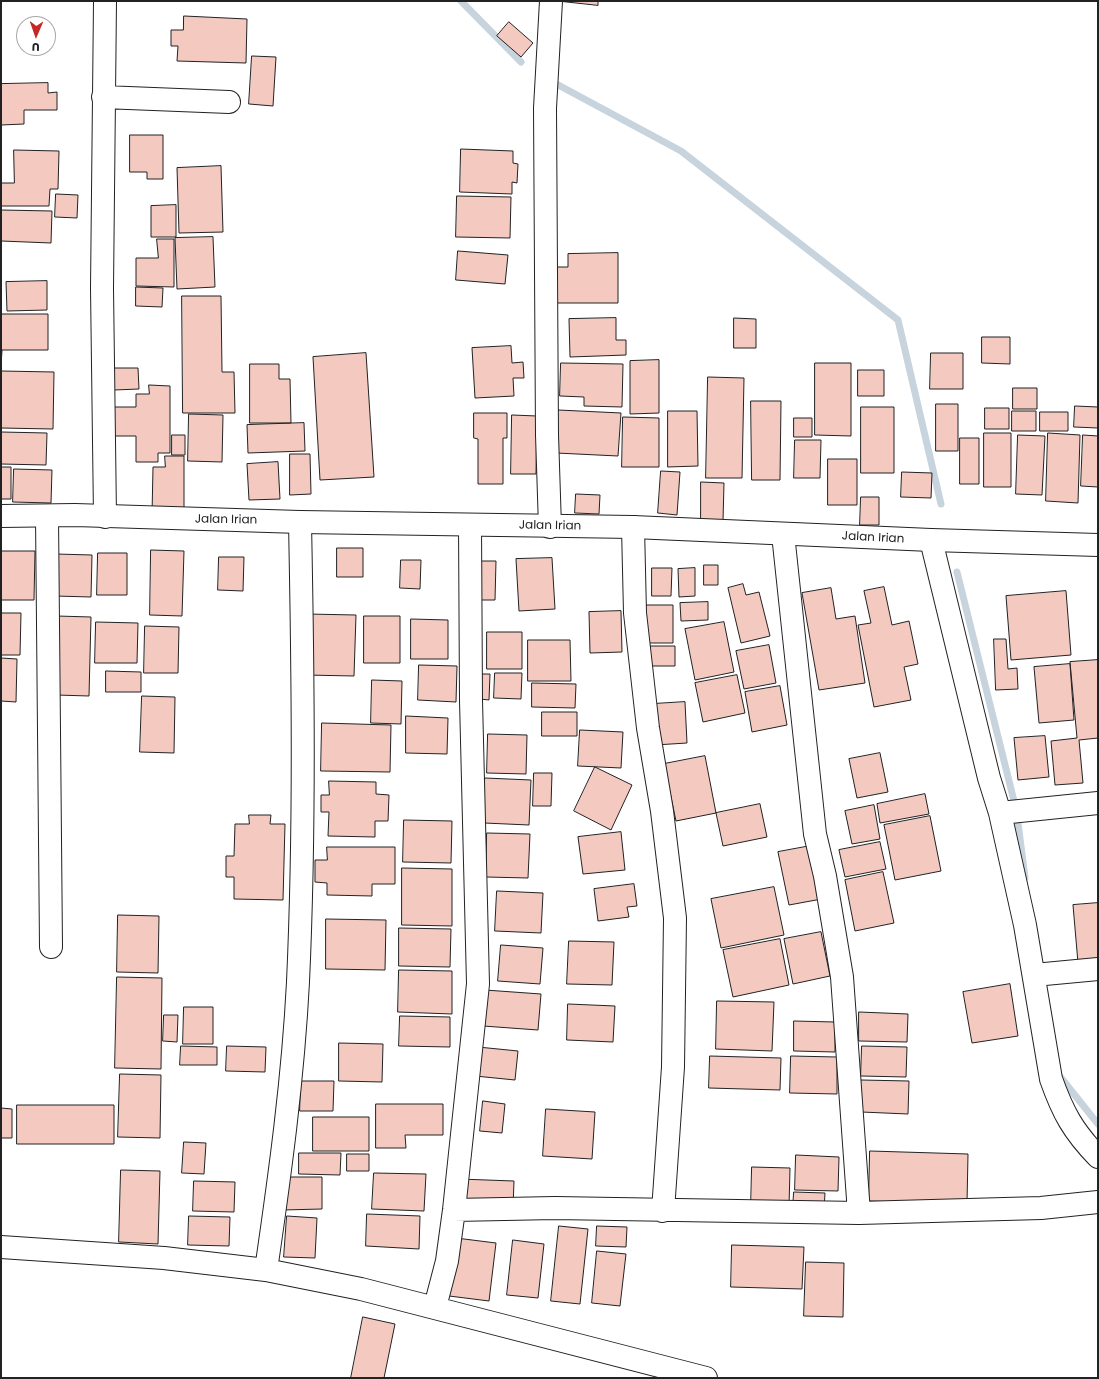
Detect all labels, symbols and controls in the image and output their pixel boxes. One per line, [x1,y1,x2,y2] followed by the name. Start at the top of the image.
[16,16,56,56] north arrow
[31,39,40,55] text: U
[195,512,257,528] street label: Jalan Irian
[519,518,581,534] street label: Jalan Irian
[841,529,905,547] street label: Jalan Irian

